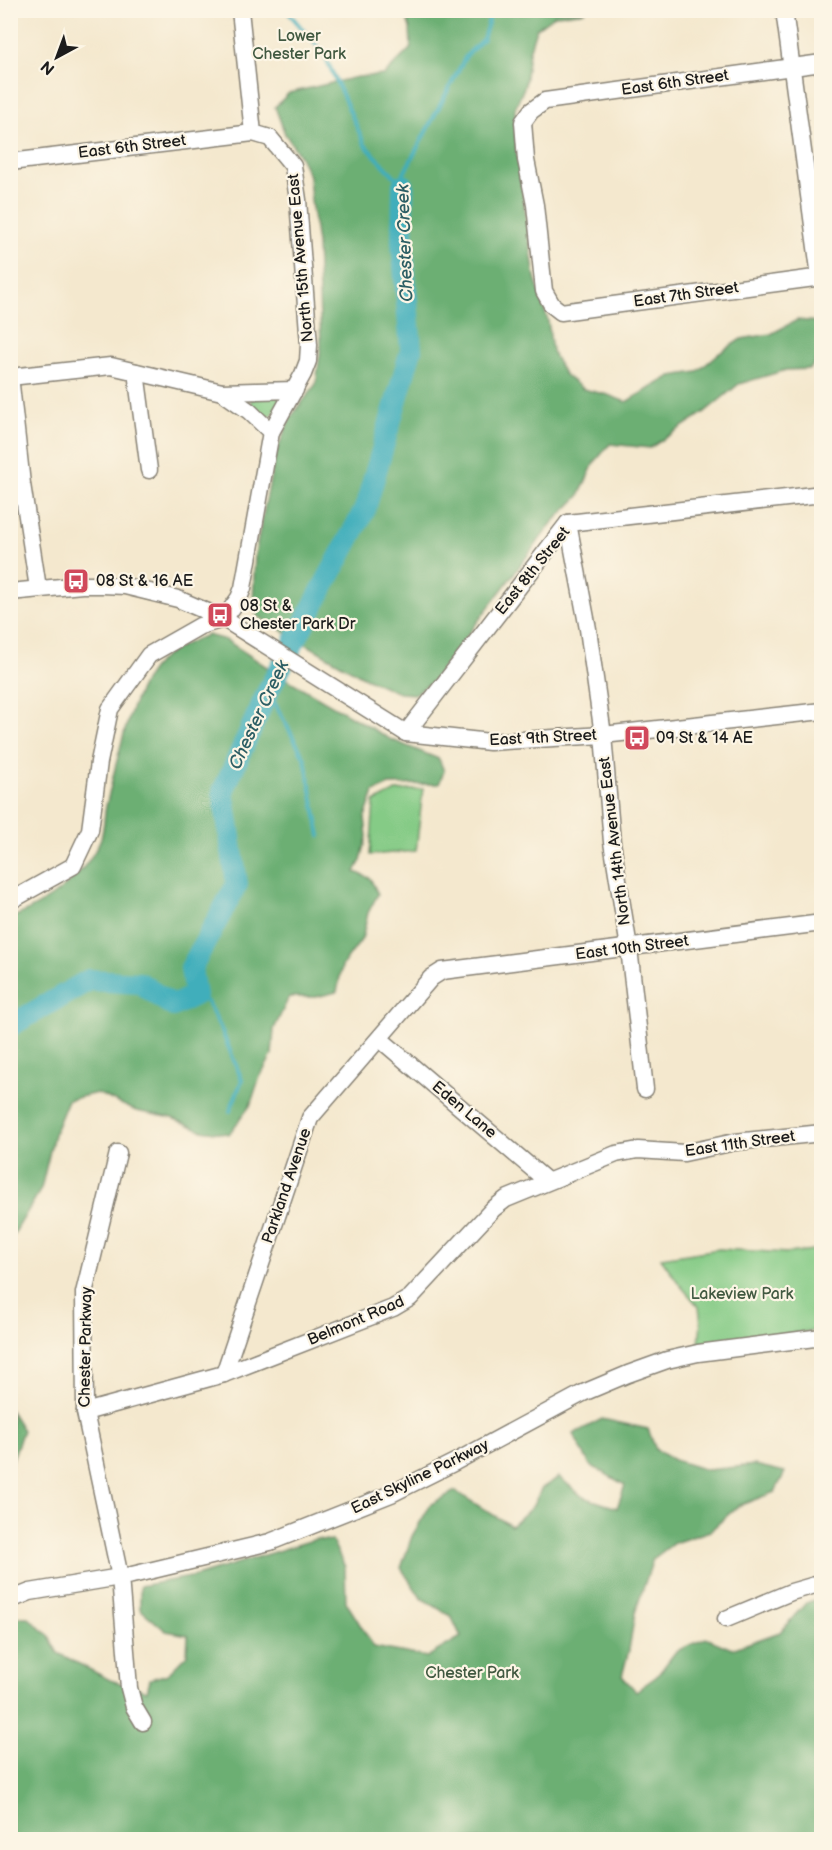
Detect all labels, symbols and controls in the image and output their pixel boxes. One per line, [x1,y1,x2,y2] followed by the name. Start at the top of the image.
[27,27,87,87] north arrow
[252,27,346,64] park label: Lower Chester Park
[37,56,59,78] text: N
[620,66,730,100] street label: East 6th Street
[77,131,187,163] street label: East 6th Street
[284,173,318,343] street label: North 15th Avenue East
[392,183,418,302] water label: Chester Creek
[632,278,740,312] street label: East 7th Street
[492,523,574,619] street label: East 8th Street
[61,566,91,596] bus stop icon: 08 St & 16 AE
[96,572,193,591] place label: 08 St & 16 AE
[240,597,356,634] place label: 08 St & Chester Park Dr
[205,600,235,630] bus stop icon: 08 St & Chester Park Dr
[225,656,294,773] water label: Chester Creek
[622,723,652,753] bus stop icon: 09 St & 14 AE
[489,726,597,750] street label: East 9th Street
[656,729,753,748] place label: 09 St & 14 AE
[595,756,635,926] street label: North 14th Avenue East
[574,932,690,964] street label: East 10th Street
[428,1077,501,1143] street label: Eden Lane
[258,1125,316,1246] street label: Parkland Avenue
[684,1127,796,1161] street label: East 11th Street
[691,1285,794,1304] park label: Lakeview Park
[75,1286,97,1407] street label: Chester Parkway
[305,1292,407,1350] street label: Belmont Road
[348,1435,493,1519] street label: East Skyline Parkway
[425,1664,519,1683] park label: Chester Park

